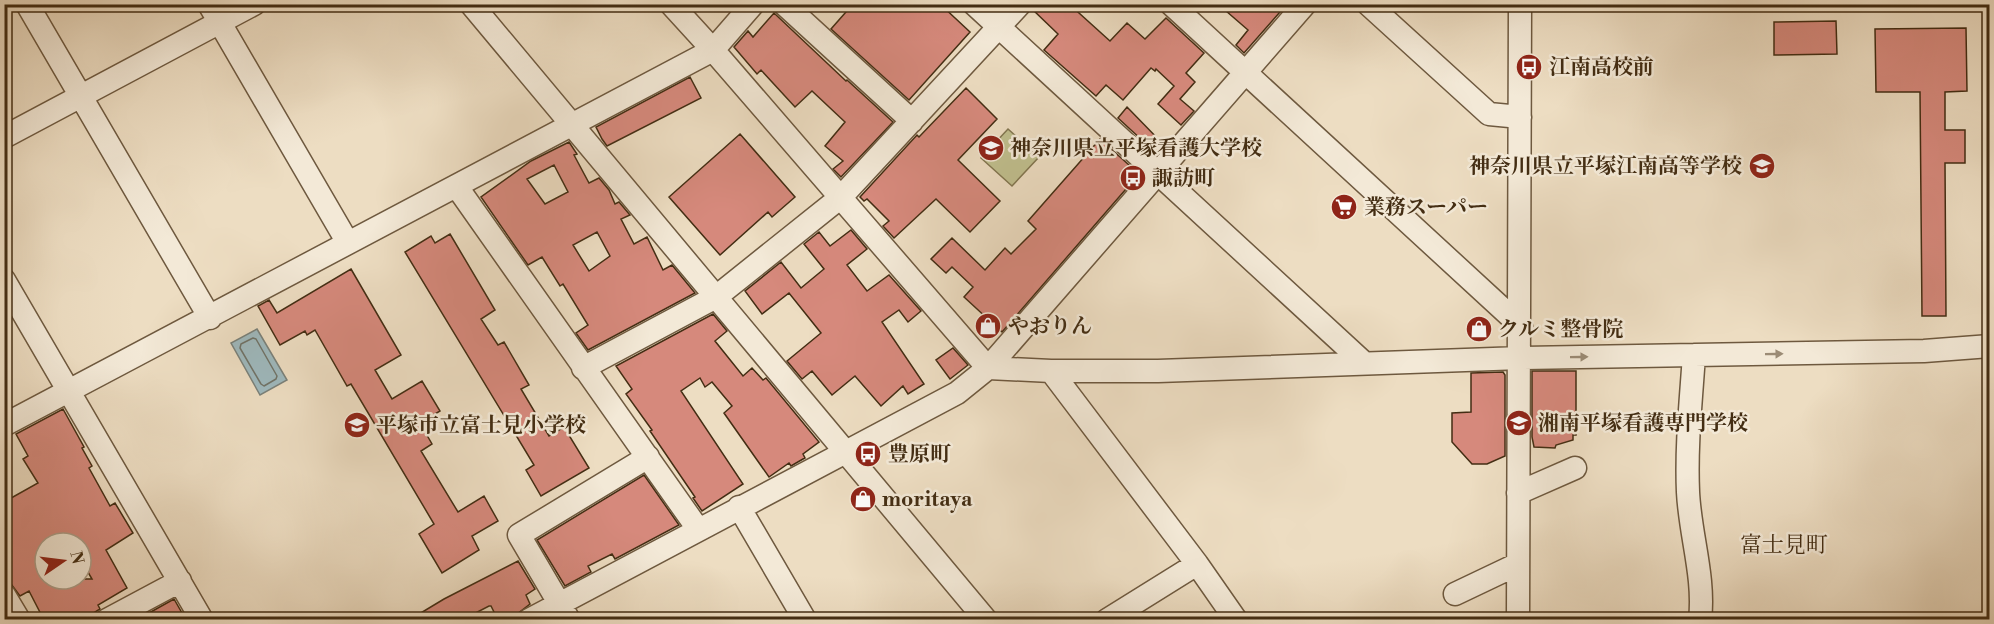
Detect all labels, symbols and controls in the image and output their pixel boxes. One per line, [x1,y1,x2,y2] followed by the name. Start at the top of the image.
[1514,52,1544,82] bus stop icon: 江南高校前
[1549,55,1654,81] place label: 江南高校前
[976,133,1006,163] school or university icon: 神奈川県立平塚看護大学校
[1010,136,1262,162] place label: 神奈川県立平塚看護大学校
[1747,151,1777,181] school or university icon: 神奈川県立平塚江南高等学校
[1469,154,1742,180] place label: 神奈川県立平塚江南高等学校
[1118,163,1148,193] bus stop icon: 諏訪町
[1152,166,1215,192] place label: 諏訪町
[1329,192,1359,222] supermarket icon: 業務スーパー
[1364,195,1488,221] place label: 業務スーパー
[973,311,1003,341] shop icon: やおりん
[1008,314,1092,340] place label: やおりん
[1464,314,1494,344] shop icon: クルミ整骨院
[1498,317,1623,343] place label: クルミ整骨院
[1764,349,1783,359] one-way arrow
[1570,352,1589,361] one-way arrow
[1504,408,1534,438] school or university icon: 湘南平塚看護専門学校
[342,410,372,440] school or university icon: 平塚市立富士見小学校
[1538,411,1748,437] place label: 湘南平塚看護専門学校
[376,413,586,439] place label: 平塚市立富士見小学校
[853,439,883,469] bus stop icon: 豊原町
[888,442,951,468] place label: 豊原町
[848,484,878,514] shop icon: moritaya
[882,487,973,513] place label: moritaya
[33,531,93,591] north arrow
[1740,532,1828,559] district label: 富士見町
[65,549,88,567] text: N

